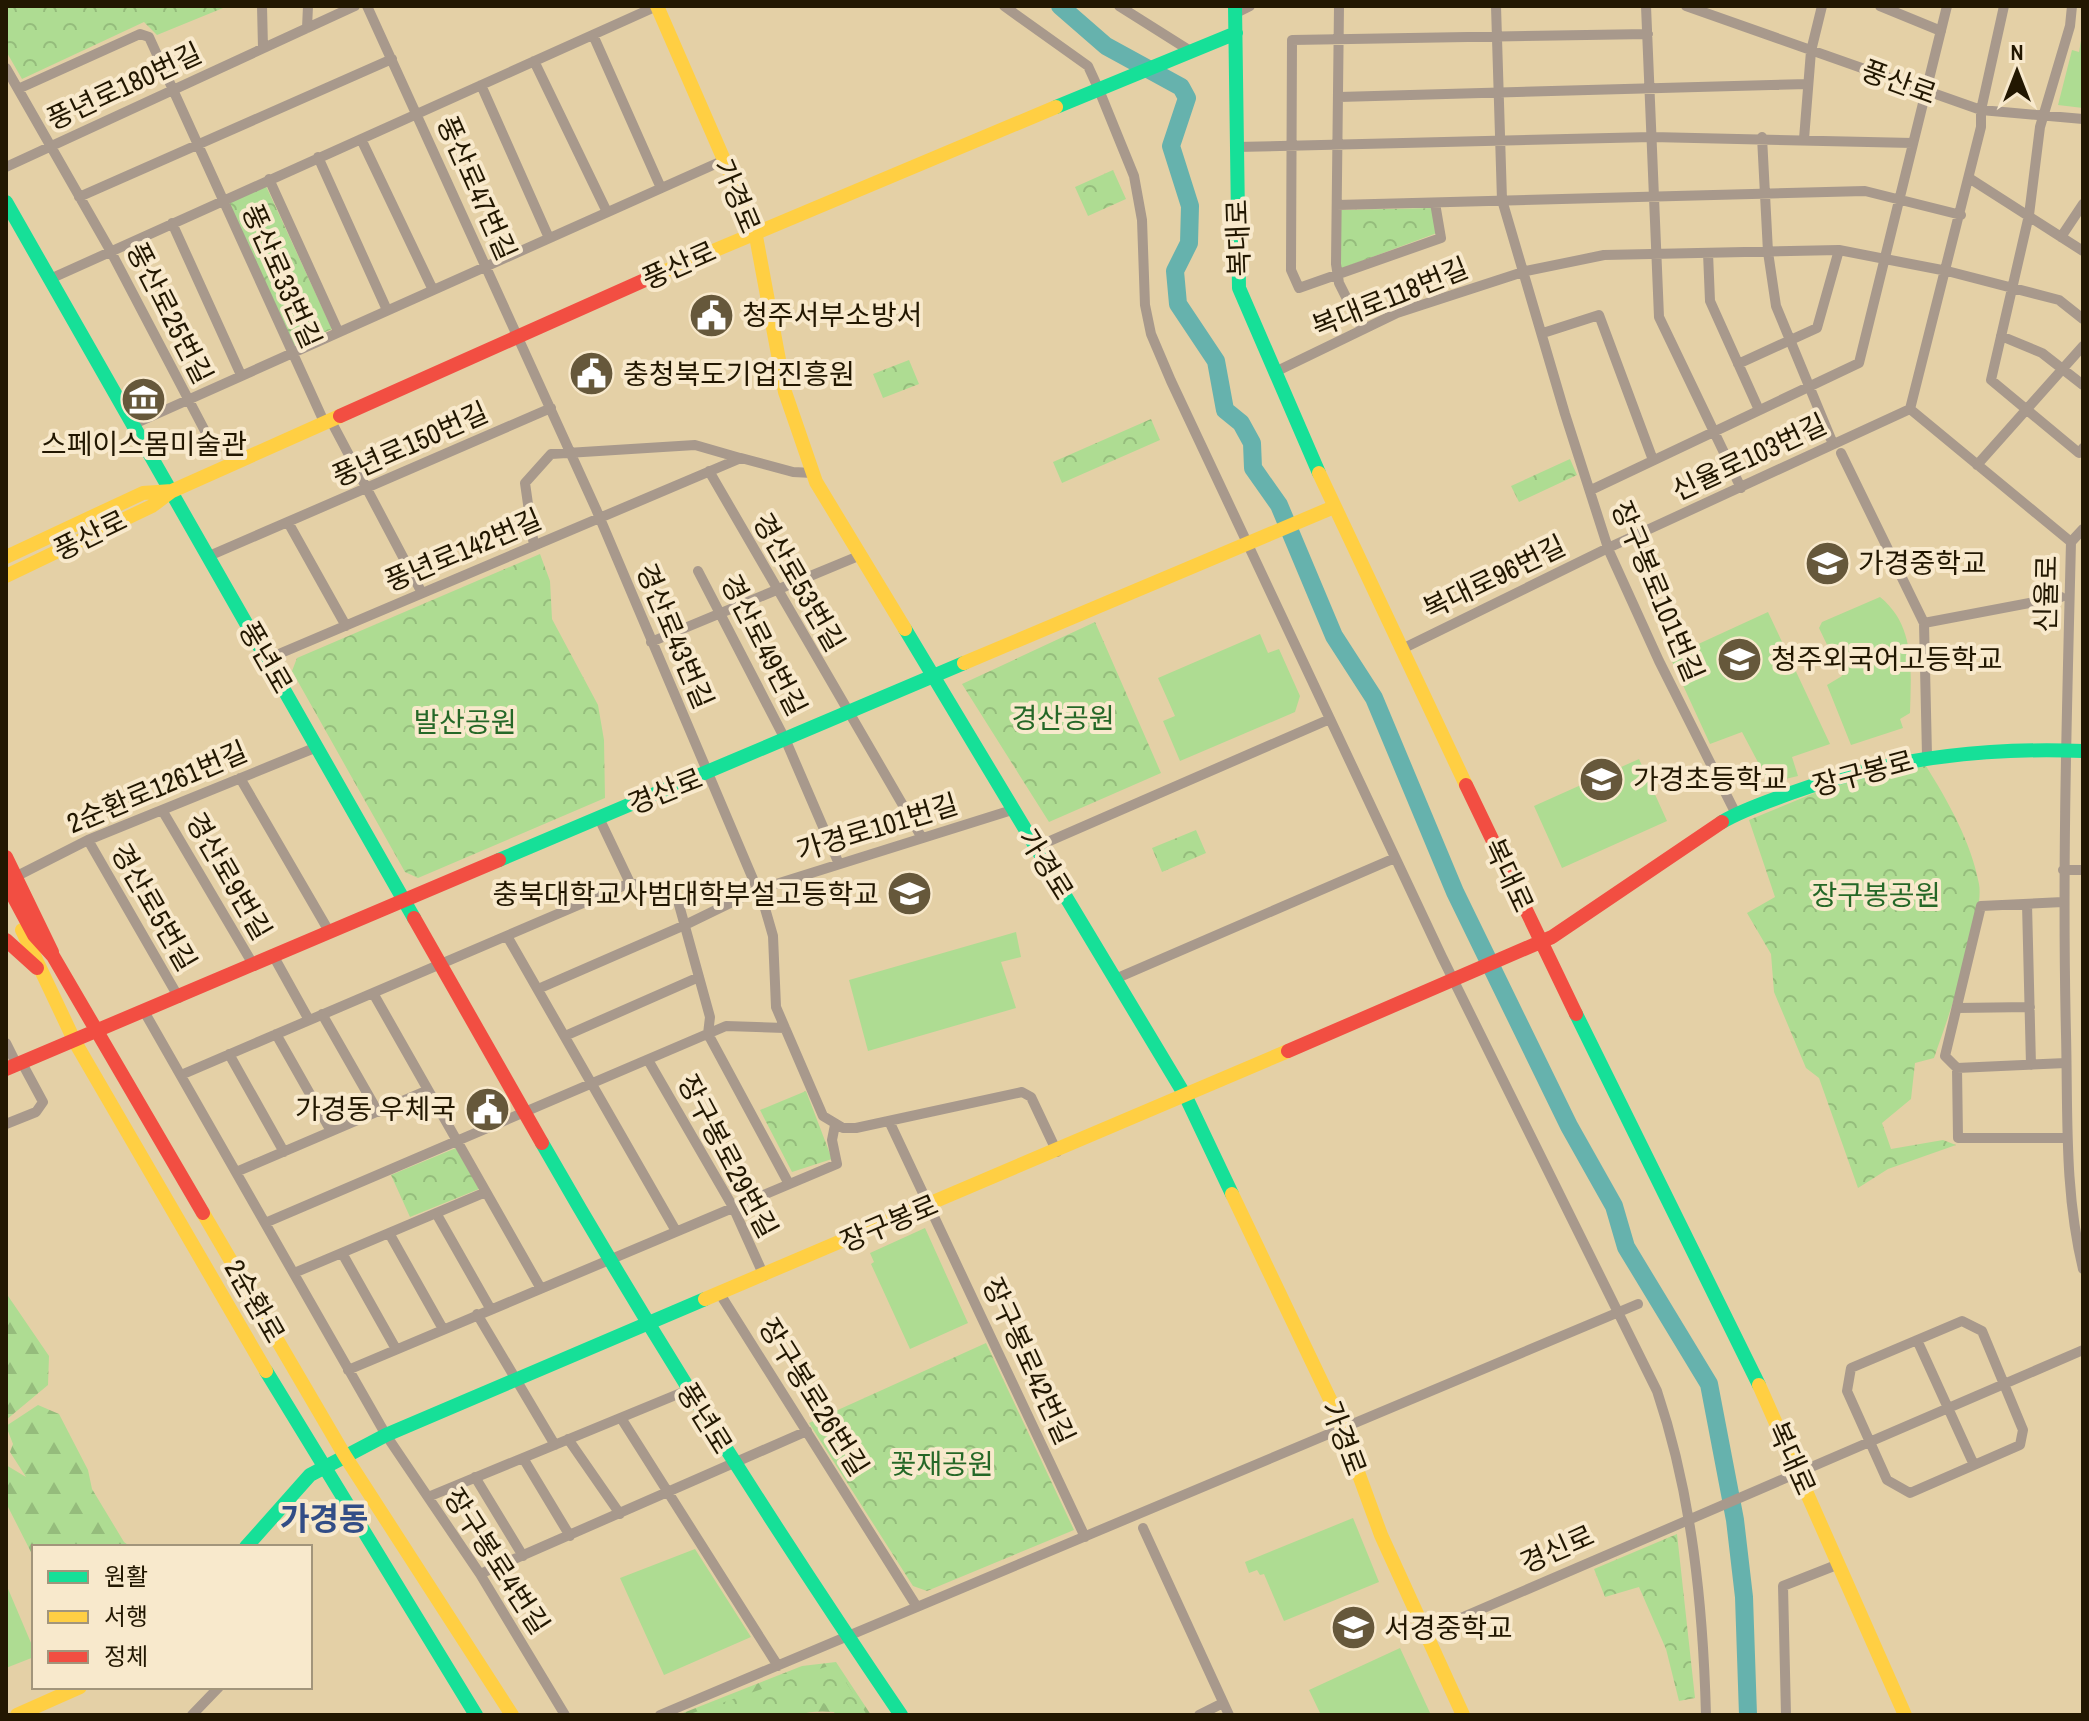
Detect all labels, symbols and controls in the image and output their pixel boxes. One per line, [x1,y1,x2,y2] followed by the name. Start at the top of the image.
[1977,32,2057,112] north arrow
[40,33,208,139] street label: 풍년로180번길
[2010,37,2024,67] text: N
[1856,51,1942,113] street label: 풍산로
[428,110,526,266] street label: 풍산로47번길
[704,153,770,239] street label: 가경로
[233,198,331,354] street label: 풍산로33번길
[1218,199,1258,277] street label: 복대로
[636,232,722,298] street label: 풍산로
[118,236,222,390] street label: 풍산로25번길
[1306,248,1474,346] street label: 복대로118번길
[687,291,735,339] public building icon: 청주서부소방서
[742,296,922,334] place label: 청주서부소방서
[568,350,616,398] public building icon: 충청북도기업진흥원
[623,355,855,393] place label: 충청북도기업진흥원
[120,376,168,424] museum icon: 스페이스몸미술관
[326,393,494,495] street label: 풍년로150번길
[1665,404,1833,510] street label: 신율로103번길
[41,425,247,463] place label: 스페이스몸미술관
[1603,495,1713,687] street label: 장구봉로101번길
[379,500,547,600] street label: 풍년로142번길
[47,501,133,569] street label: 풍산로
[744,506,854,658] street label: 경산로53번길
[1416,526,1572,628] street label: 복대로96번길
[1803,539,1851,587] school or university icon: 가경중학교
[1858,544,1987,582] place label: 가경중학교
[2026,555,2066,633] street label: 신율로
[627,558,723,714] street label: 경산로43번길
[712,568,816,722] street label: 경산로49번길
[230,614,302,700] street label: 풍년로
[1716,635,1764,683] school or university icon: 청주외국어고등학교
[1771,640,2003,678] place label: 청주외국어고등학교
[1011,699,1115,737] park label: 경산공원
[413,703,517,741] park label: 발산공원
[61,732,253,842] street label: 2순환로1261번길
[1808,741,1918,805] street label: 장구봉로
[1578,755,1626,803] school or university icon: 가경초등학교
[622,759,708,823] street label: 경산로
[1633,760,1788,798] place label: 가경초등학교
[792,784,962,870] street label: 가경로101번길
[177,805,281,947] street label: 경산로9번길
[1009,821,1083,907] street label: 가경로
[1475,832,1543,918] street label: 복대로
[102,836,206,978] street label: 경산로5번길
[886,870,934,918] school or university icon: 충북대학교사범대학부설고등학교
[493,875,879,913] place label: 충북대학교사범대학부설고등학교
[1812,876,1940,914] park label: 장구봉공원
[669,1068,787,1244] street label: 장구봉로29번길
[463,1085,511,1133] public building icon: 가경동 우체국
[295,1090,456,1128] place label: 가경동 우체국
[834,1185,944,1261] street label: 장구봉로
[216,1253,294,1349] street label: 2순환로
[974,1271,1084,1451] street label: 장구봉로42번길
[750,1311,878,1483] street label: 장구봉로26번길
[668,1375,742,1461] street label: 풍년로
[1312,1395,1376,1481] street label: 가경로
[1759,1415,1825,1501] street label: 복대로
[890,1445,994,1483] park label: 꽃재공원
[435,1480,559,1642] street label: 장구봉로4번길
[280,1497,368,1540] district label: 가경동
[1514,1516,1600,1582] street label: 경신로
[32,1545,312,1689] legend
[104,1560,148,1592] text: 원활
[104,1600,148,1632] text: 서행
[1329,1604,1377,1652] school or university icon: 서경중학교
[1384,1609,1513,1647] place label: 서경중학교
[104,1640,148,1672] text: 정체

